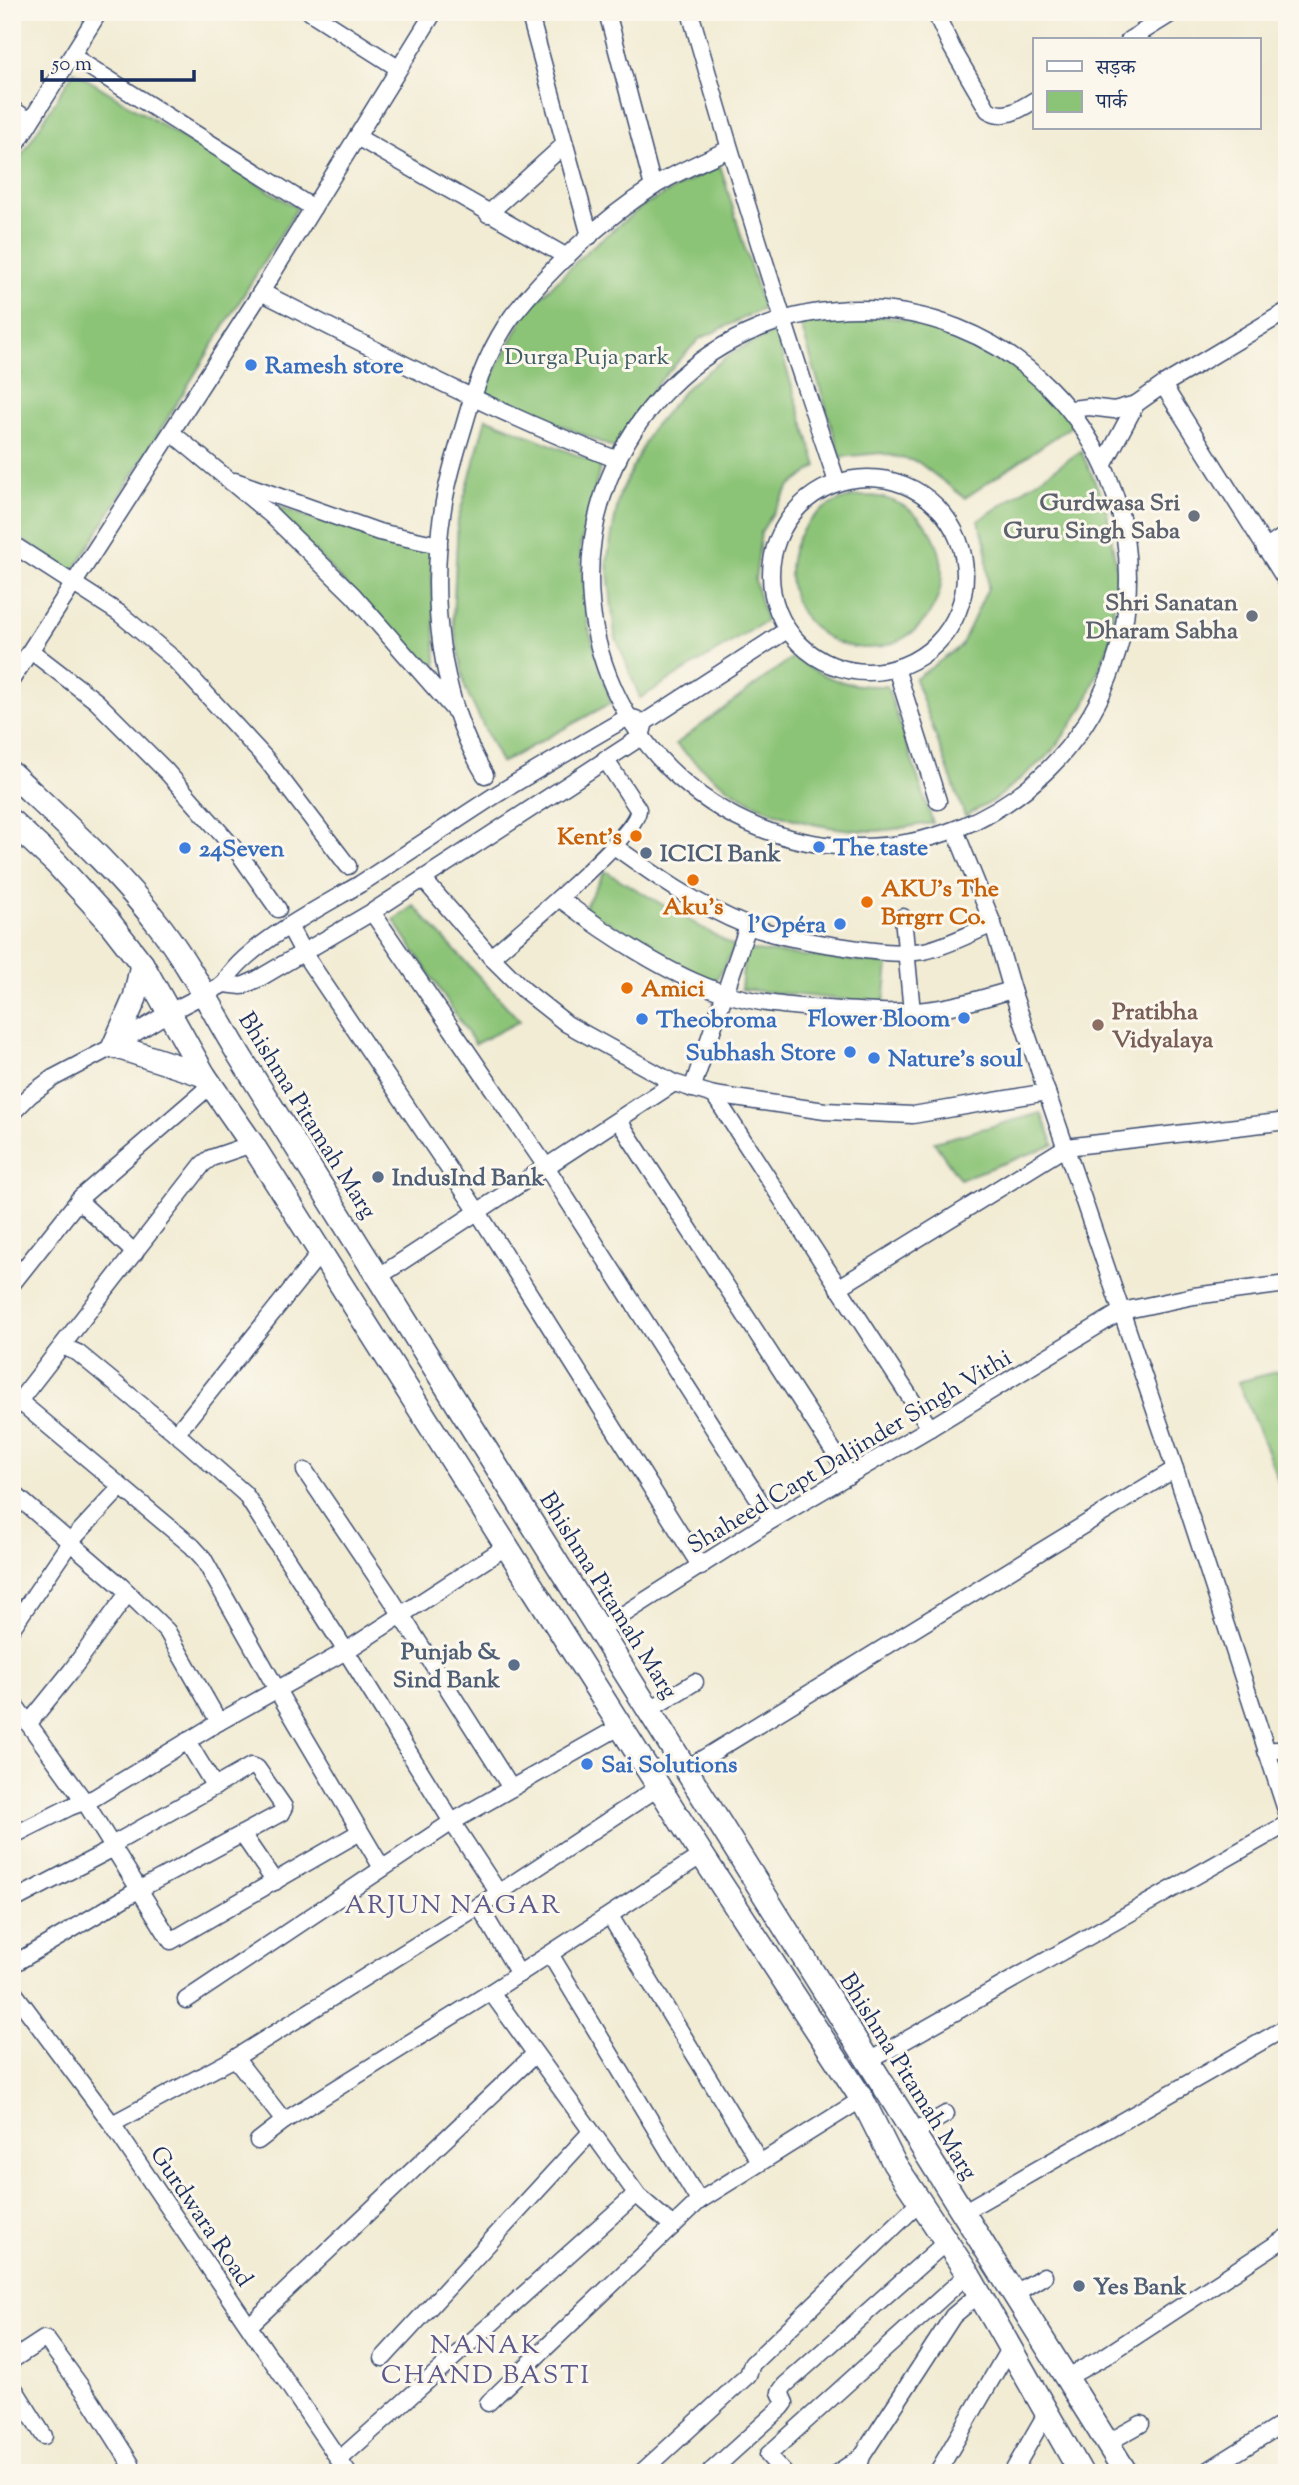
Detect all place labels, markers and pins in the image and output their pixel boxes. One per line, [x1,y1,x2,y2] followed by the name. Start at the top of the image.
[265,350,404,384] place label: Ramesh store
[243,357,259,373] marker: Ramesh store
[1003,487,1181,549] place label: Gurdwasa Sri Guru Singh Saba
[1186,508,1202,524] marker: Gurdwasa Sri Guru Singh Saba
[1086,587,1239,649] place label: Shri Sanatan Dharam Sabha
[1244,608,1260,624] marker: Shri Sanatan Dharam Sabha
[557,821,622,855] place label: Kent's
[628,828,644,844] marker: Kent's
[833,832,928,866] place label: The taste
[199,833,285,867] place label: 24Seven
[660,838,782,872] place label: ICICI Bank
[811,839,827,855] marker: The taste
[177,840,193,856] marker: 24Seven
[638,845,654,861] marker: ICICI Bank
[685,872,701,888] marker: Aku's
[881,873,999,935] place label: AKU’s The Brrgrr Co.
[663,891,723,925] place label: Aku's
[859,894,875,910] marker: AKU’s The Brrgrr Co.
[748,909,827,943] place label: l'Opéra
[832,916,848,932] marker: l'Opéra
[641,973,705,1007] place label: Amici
[619,980,635,996] marker: Amici
[1112,996,1214,1058] place label: Pratibha Vidyalaya
[808,1003,950,1037] place label: Flower Bloom
[656,1004,778,1038] place label: Theobroma
[956,1010,972,1026] marker: Flower Bloom
[634,1011,650,1027] marker: Theobroma
[1090,1017,1106,1033] marker: Pratibha Vidyalaya
[685,1037,836,1071] place label: Subhash Store
[888,1043,1023,1077] place label: Nature's soul
[842,1044,858,1060] marker: Subhash Store
[866,1050,882,1066] marker: Nature's soul
[392,1162,545,1196] place label: IndusInd Bank
[370,1169,386,1185] marker: IndusInd Bank
[393,1636,501,1698] place label: Punjab & Sind Bank
[506,1657,522,1673] marker: Punjab & Sind Bank
[601,1749,738,1783] place label: Sai Solutions
[579,1756,595,1772] marker: Sai Solutions
[1093,2271,1188,2305] place label: Yes Bank
[1071,2278,1087,2294] marker: Yes Bank

